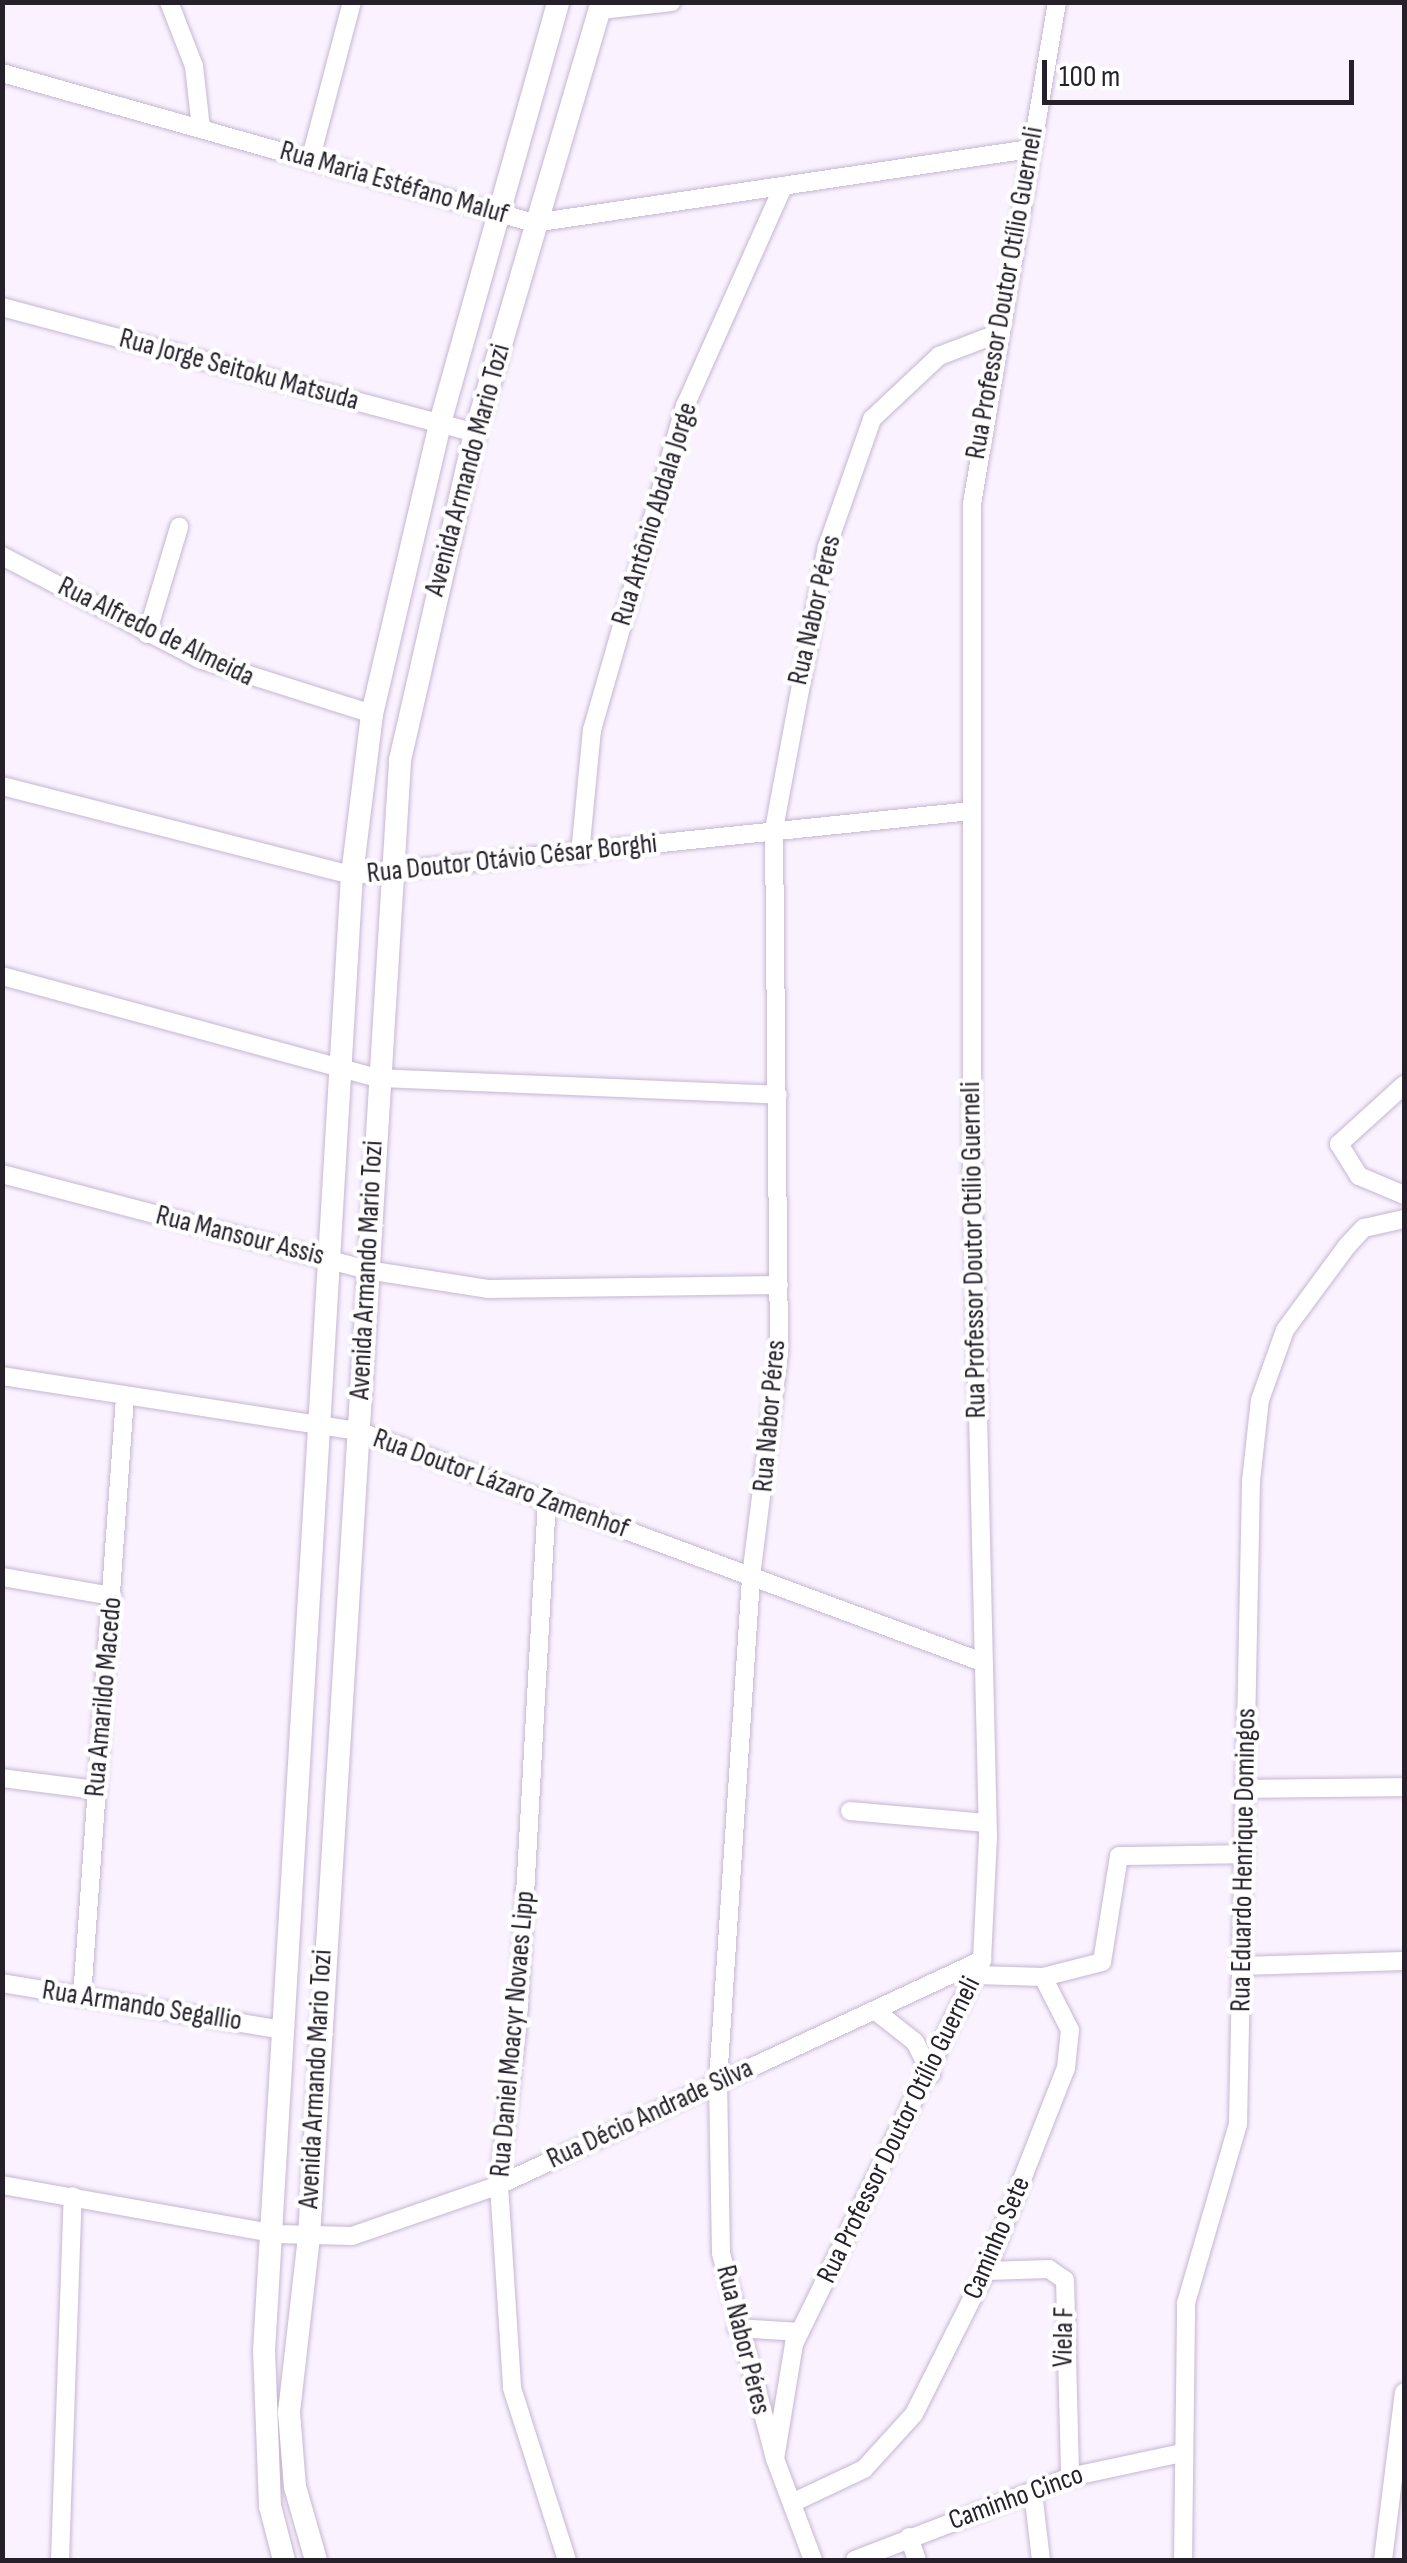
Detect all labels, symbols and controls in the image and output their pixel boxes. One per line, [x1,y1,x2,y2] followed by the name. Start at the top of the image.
[1047,40,1360,102] scale bar
[1059,59,1120,95] text: 100 m
[959,124,1051,462] street label: Rua Professor Doutor Otílio Guerneli
[276,134,512,232] street label: Rua Maria Estéfano Maluf
[116,322,362,418] street label: Rua Jorge Seitoku Matsuda
[418,340,518,600] street label: Avenida Armando Mario Tozi
[605,398,705,630] street label: Rua Antônio Abdala Jorge
[781,532,849,688] street label: Rua Nabor Péres
[52,570,260,694] street label: Rua Alfredo de Almeida
[365,827,659,891] street label: Rua Doutor Otávio César Borghi
[954,1081,994,1419] street label: Rua Professor Doutor Otílio Guerneli
[343,1140,391,1400] street label: Avenida Armando Mario Tozi
[152,1199,328,1273] street label: Rua Mansour Assis
[747,1339,793,1493] street label: Rua Nabor Péres
[368,1422,634,1546] street label: Rua Doutor Lázaro Zamenhof
[79,1596,129,1798] street label: Rua Amarildo Macedo
[1225,1708,1263,2012] street label: Rua Eduardo Henrique Domingos
[484,1890,542,2178] street label: Rua Daniel Moacyr Novaes Lipp
[292,1949,340,2209] street label: Avenida Armando Mario Tozi
[810,1971,988,2289] street label: Rua Professor Doutor Otílio Guerneli
[40,1974,244,2038] street label: Rua Armando Segallio
[542,2052,758,2176] street label: Rua Décio Andrade Silva
[956,2172,1038,2304] street label: Caminho Sete
[708,2262,778,2418] street label: Rua Nabor Péres
[1047,2306,1081,2368] street label: Viela F
[944,2458,1088,2538] street label: Caminho Cinco

